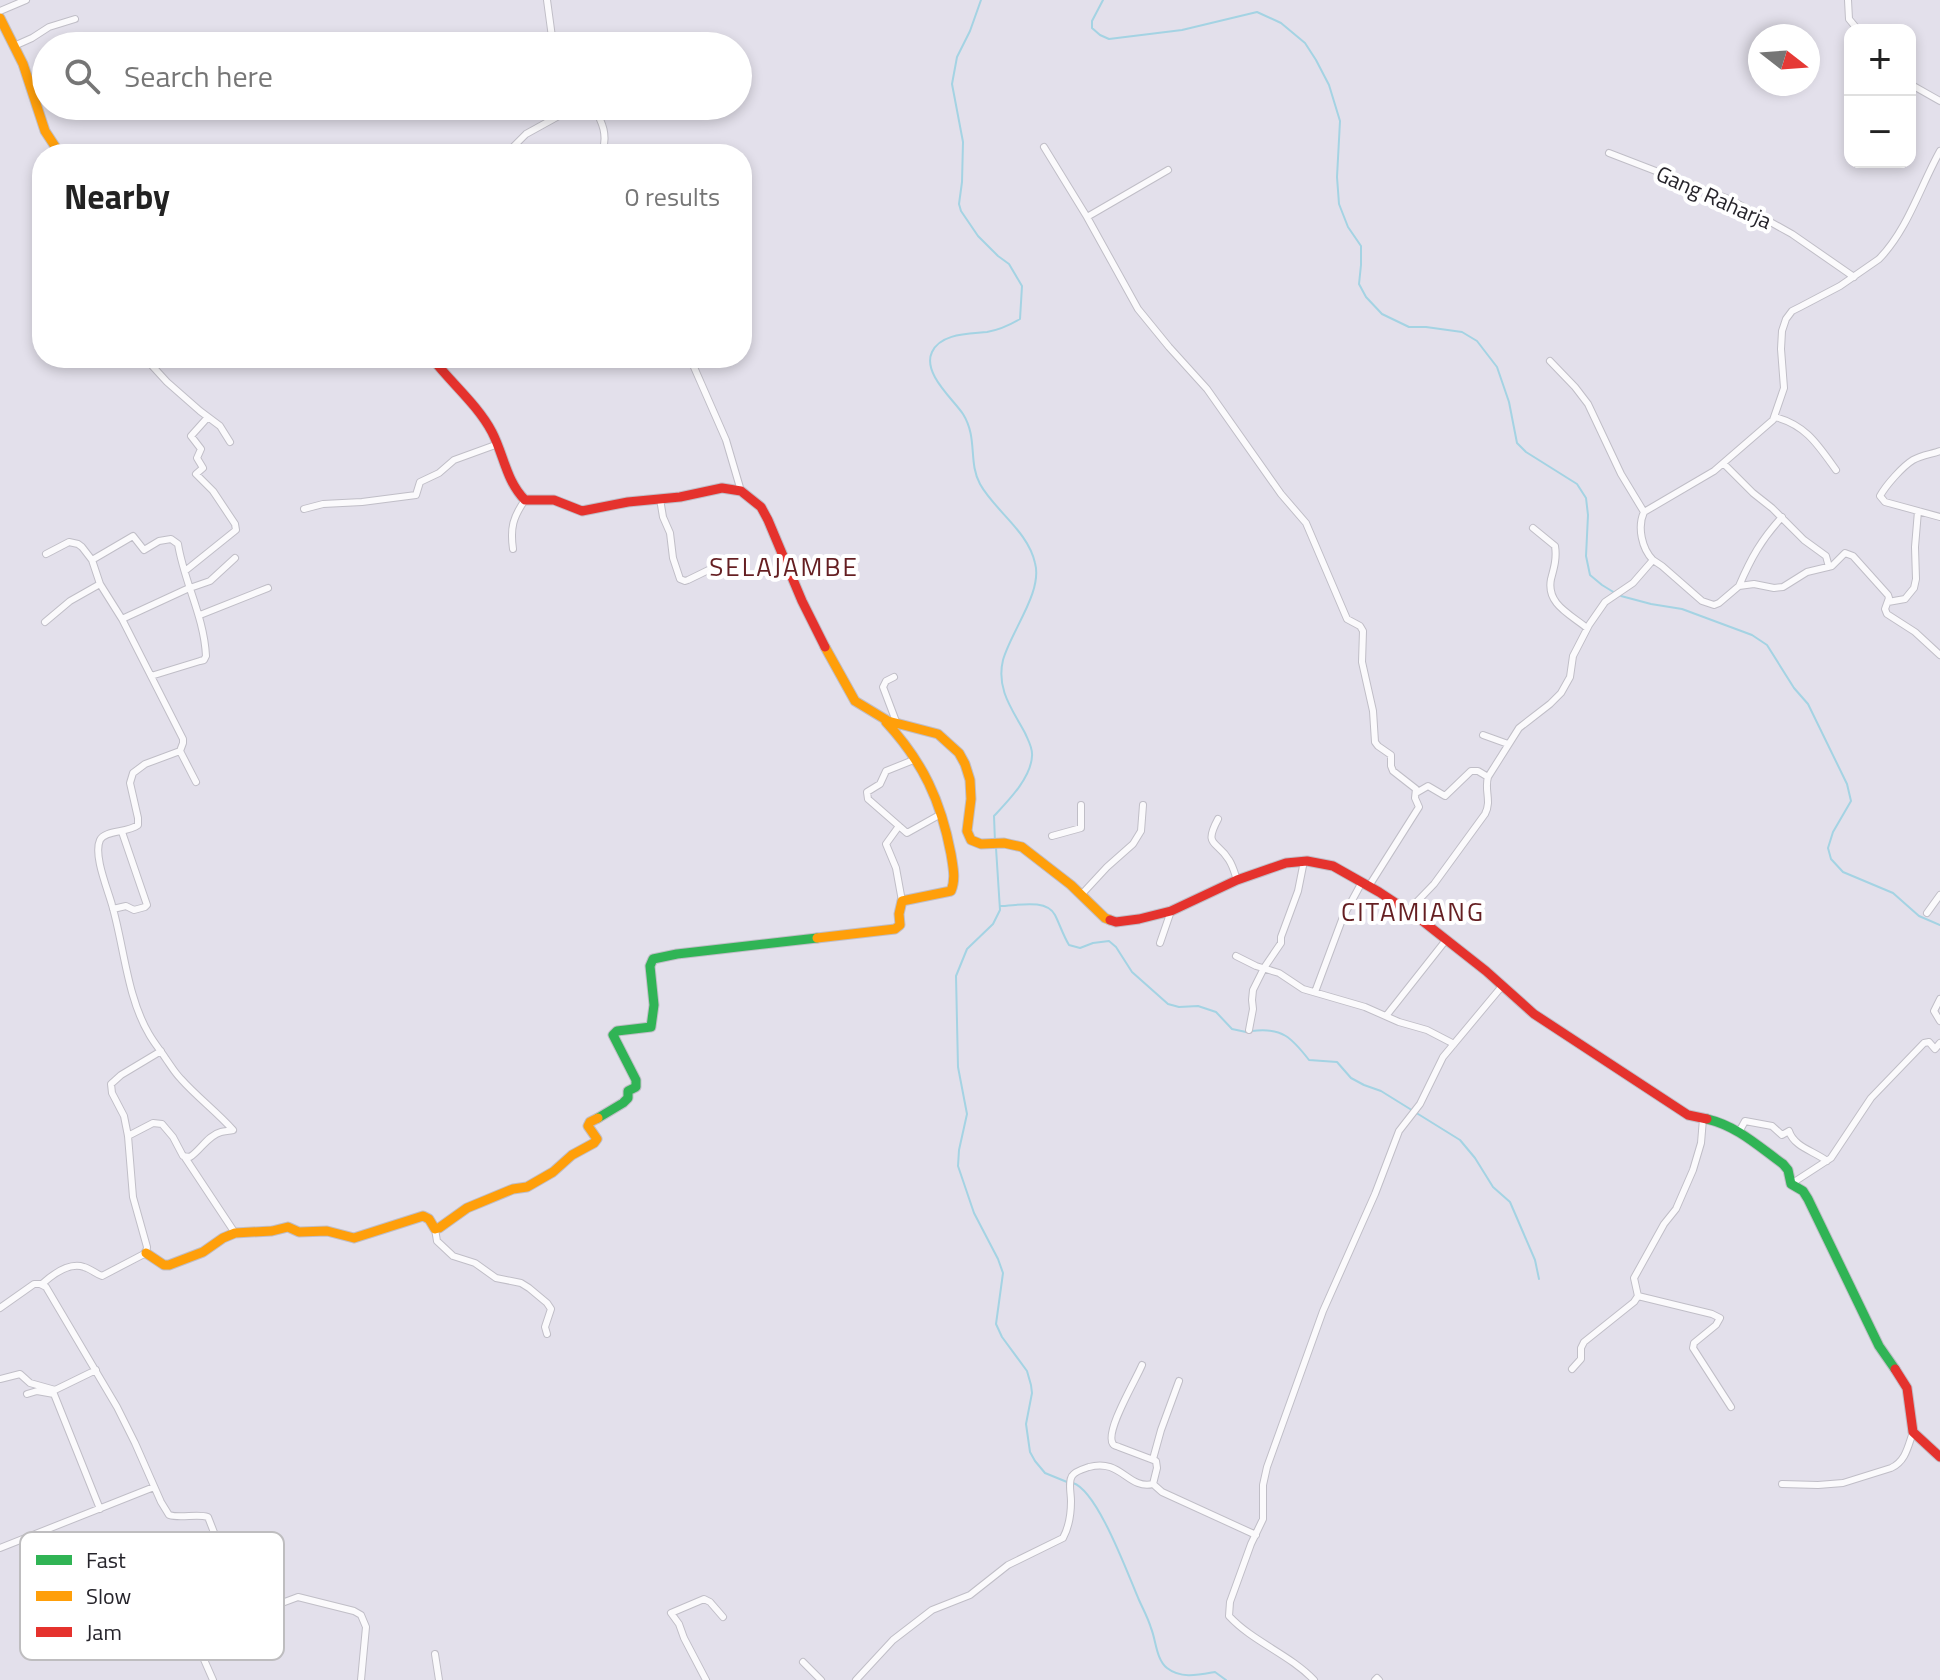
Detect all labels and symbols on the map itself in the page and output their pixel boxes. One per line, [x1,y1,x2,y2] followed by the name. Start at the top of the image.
[1748,24,1820,96] north arrow
[1651,156,1777,238] street label: Gang Raharja
[709,547,859,586] district label: SELAJAMBE
[1341,892,1485,931] district label: CITAMIANG
[20,1532,284,1660] legend
[86,1543,126,1577] text: Fast
[86,1579,132,1613] text: Slow
[86,1615,122,1649] text: Jam

